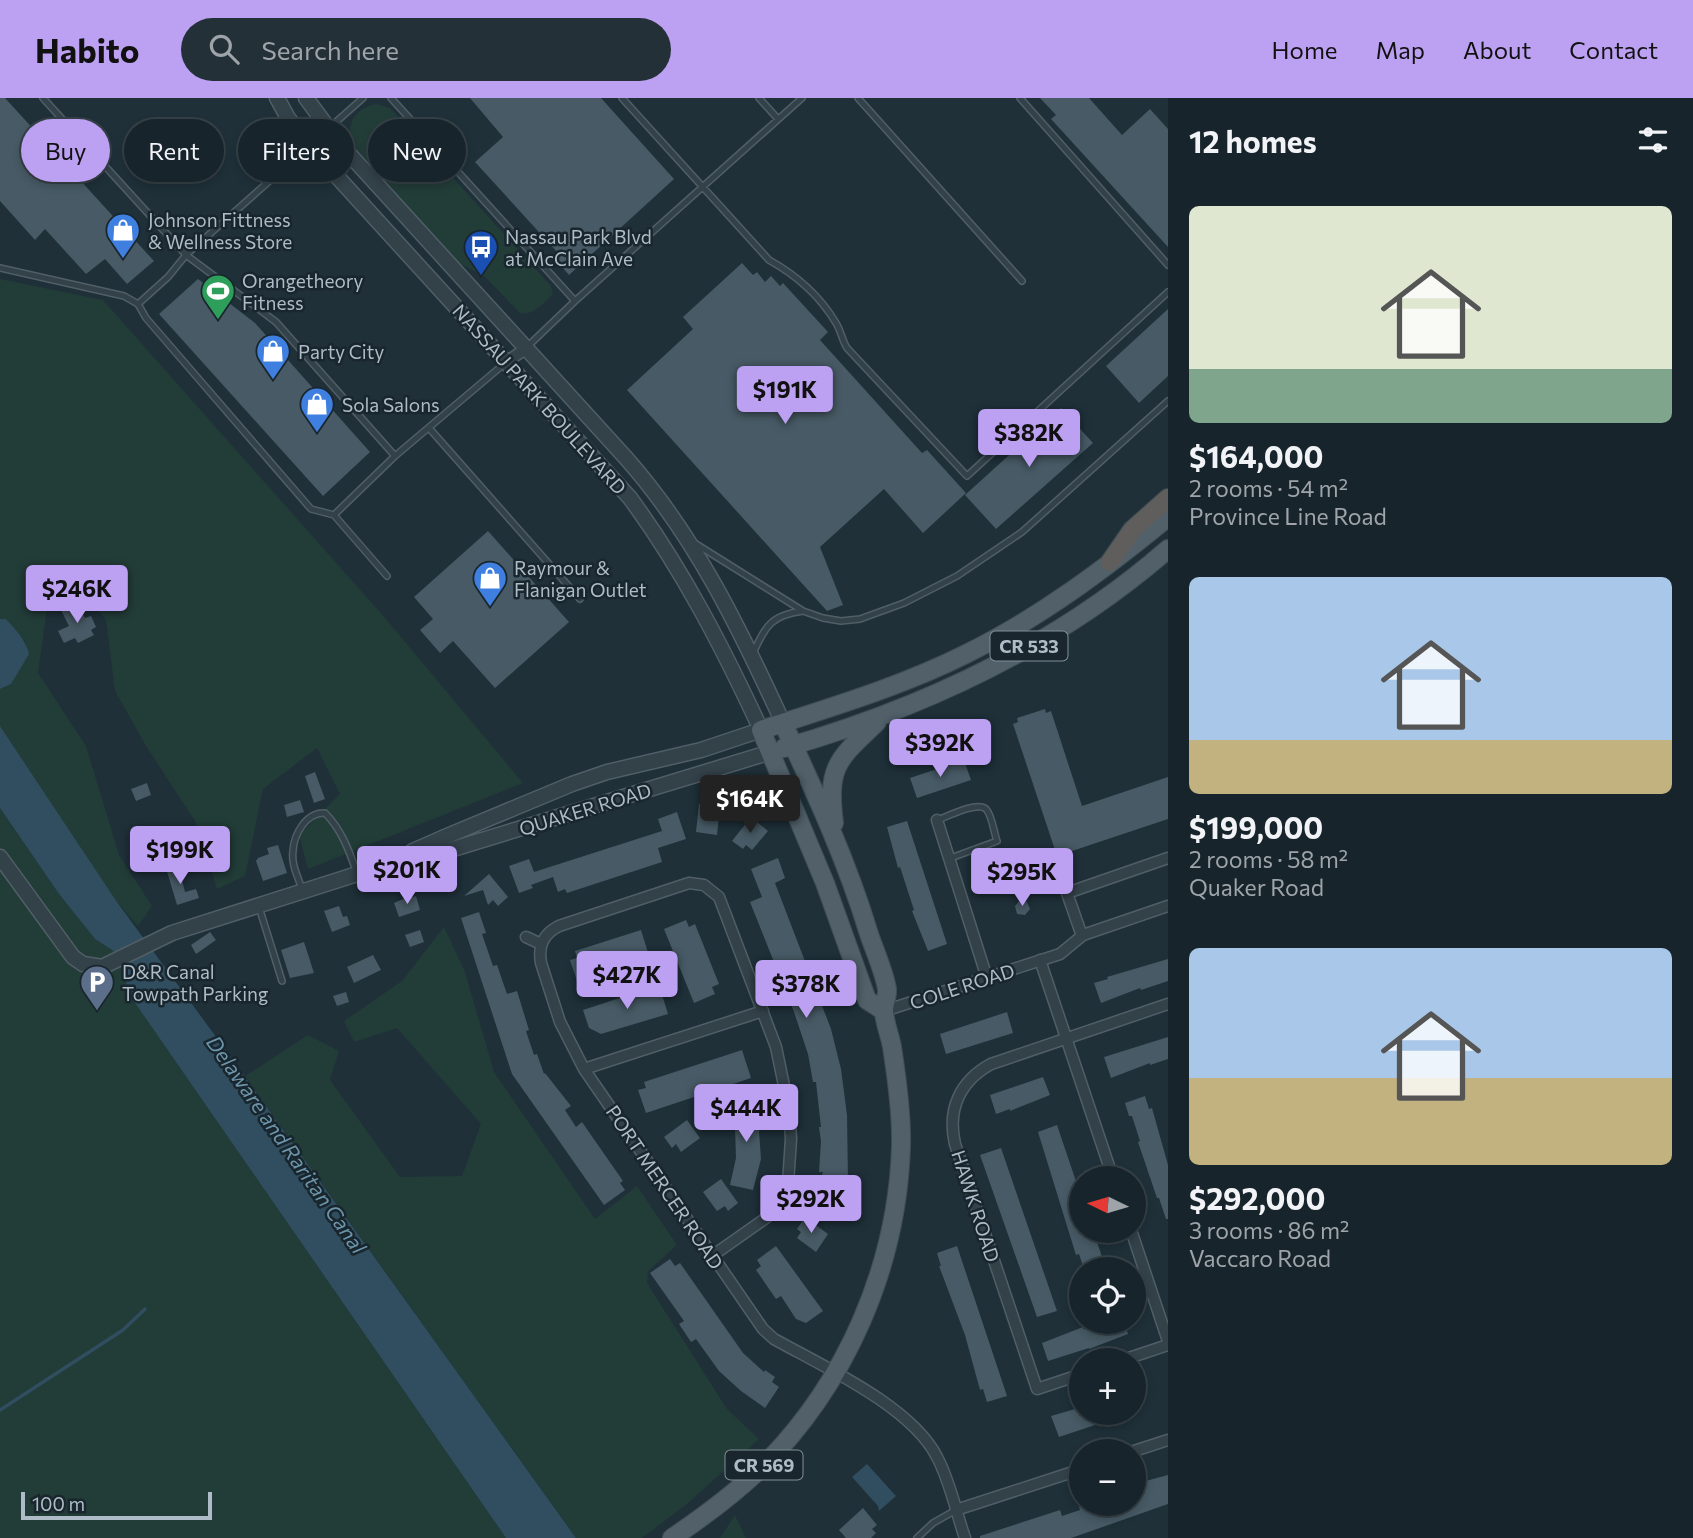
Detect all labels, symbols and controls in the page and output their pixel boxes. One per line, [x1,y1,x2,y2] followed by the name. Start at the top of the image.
[181,18,671,81] search box
[35,29,139,70] text: Habito
[205,30,243,68] icon: search
[261,34,399,65] text: Search here
[1272,35,1338,64] text: Home
[1376,35,1425,64] text: Map
[1463,35,1531,64] text: About
[1569,35,1658,64] text: Contact
[21,119,110,182] chip: Buy
[124,119,224,182] chip: Rent
[238,119,354,182] chip: Filters
[368,119,466,182] chip: New
[1634,121,1672,159] icon: filters
[1189,122,1317,159] text: 12 homes
[148,208,292,253] place label: Johnson Fittness & Wellness Store
[104,211,142,260] shop icon: Johnson Fittness & Wellness Store
[505,225,652,270] place label: Nassau Park Blvd at McClain Ave
[462,228,500,277] bus stop icon: Nassau Park Blvd at McClain Ave
[1368,251,1494,377] icon: home
[242,269,363,314] place label: Orangetheory Fitness
[199,272,237,321] sports icon: Orangetheory Fitness
[448,299,632,499] street label: NASSAU PARK BOULEVARD
[254,332,292,381] shop icon: Party City
[298,340,384,363] place label: Party City
[736,366,834,426] pin: $191K
[753,375,817,403] text: $191K
[298,385,336,434] shop icon: Sola Salons
[342,393,440,416] place label: Sola Salons
[980,410,1078,469] pin: $382K
[994,418,1064,446] text: $382K
[1189,437,1324,474] text: $164,000
[1189,474,1348,502] text: 2 rooms · 54 m²
[1189,502,1387,530] text: Province Line Road
[514,556,647,601] place label: Raymour & Flanigan Outlet
[471,559,509,608] shop icon: Raymour & Flanigan Outlet
[28,566,126,625] pin: $246K
[42,574,112,602] text: $246K
[1368,622,1494,748] icon: home
[990,632,1068,660] road number: CR 533
[891,720,989,779] pin: $392K
[905,728,975,756] text: $392K
[701,776,799,835] pin: $164K
[516,778,654,840] street label: QUAKER ROAD
[716,784,784,812] text: $164K
[1189,808,1323,845] text: $199,000
[131,826,229,886] pin: $199K
[146,835,214,863] text: $199K
[1189,845,1348,873] text: 2 rooms · 58 m²
[358,846,456,906] pin: $201K
[973,848,1071,908] pin: $295K
[373,855,441,883] text: $201K
[987,857,1057,885] text: $295K
[1189,873,1324,901] text: Quaker Road
[578,951,676,1011] pin: $427K
[907,958,1017,1014] street label: COLE ROAD
[122,960,268,1005] place label: D&R Canal Towpath Parking
[593,960,661,988] text: $427K
[757,960,855,1020] pin: $378K
[78,963,116,1012] parking icon: D&R Canal Towpath Parking
[771,969,841,997] text: $378K
[1368,993,1494,1119] icon: home
[202,1030,372,1258] water label: Delaware and Raritan Canal
[697,1084,795,1144] pin: $444K
[710,1093,782,1121] text: $444K
[602,1101,728,1273] street label: PORT MERCER ROAD
[947,1147,1005,1265] street label: HAWK ROAD
[1069,1166,1146,1242] north arrow
[1069,1166,1146,1516] map controls
[762,1176,860,1235] pin: $292K
[1189,1179,1325,1216] text: $292,000
[776,1184,846,1212] text: $292K
[1189,1216,1349,1244] text: 3 rooms · 86 m²
[1189,1244,1331,1272] text: Vaccaro Road
[1069,1257,1146,1334] button: locate
[1069,1348,1146,1425] button: +
[1069,1439,1146,1516] button: −
[726,1450,802,1480] road number: CR 569
[21,1489,212,1521] scale bar
[32,1492,85,1515] text: 100 m

